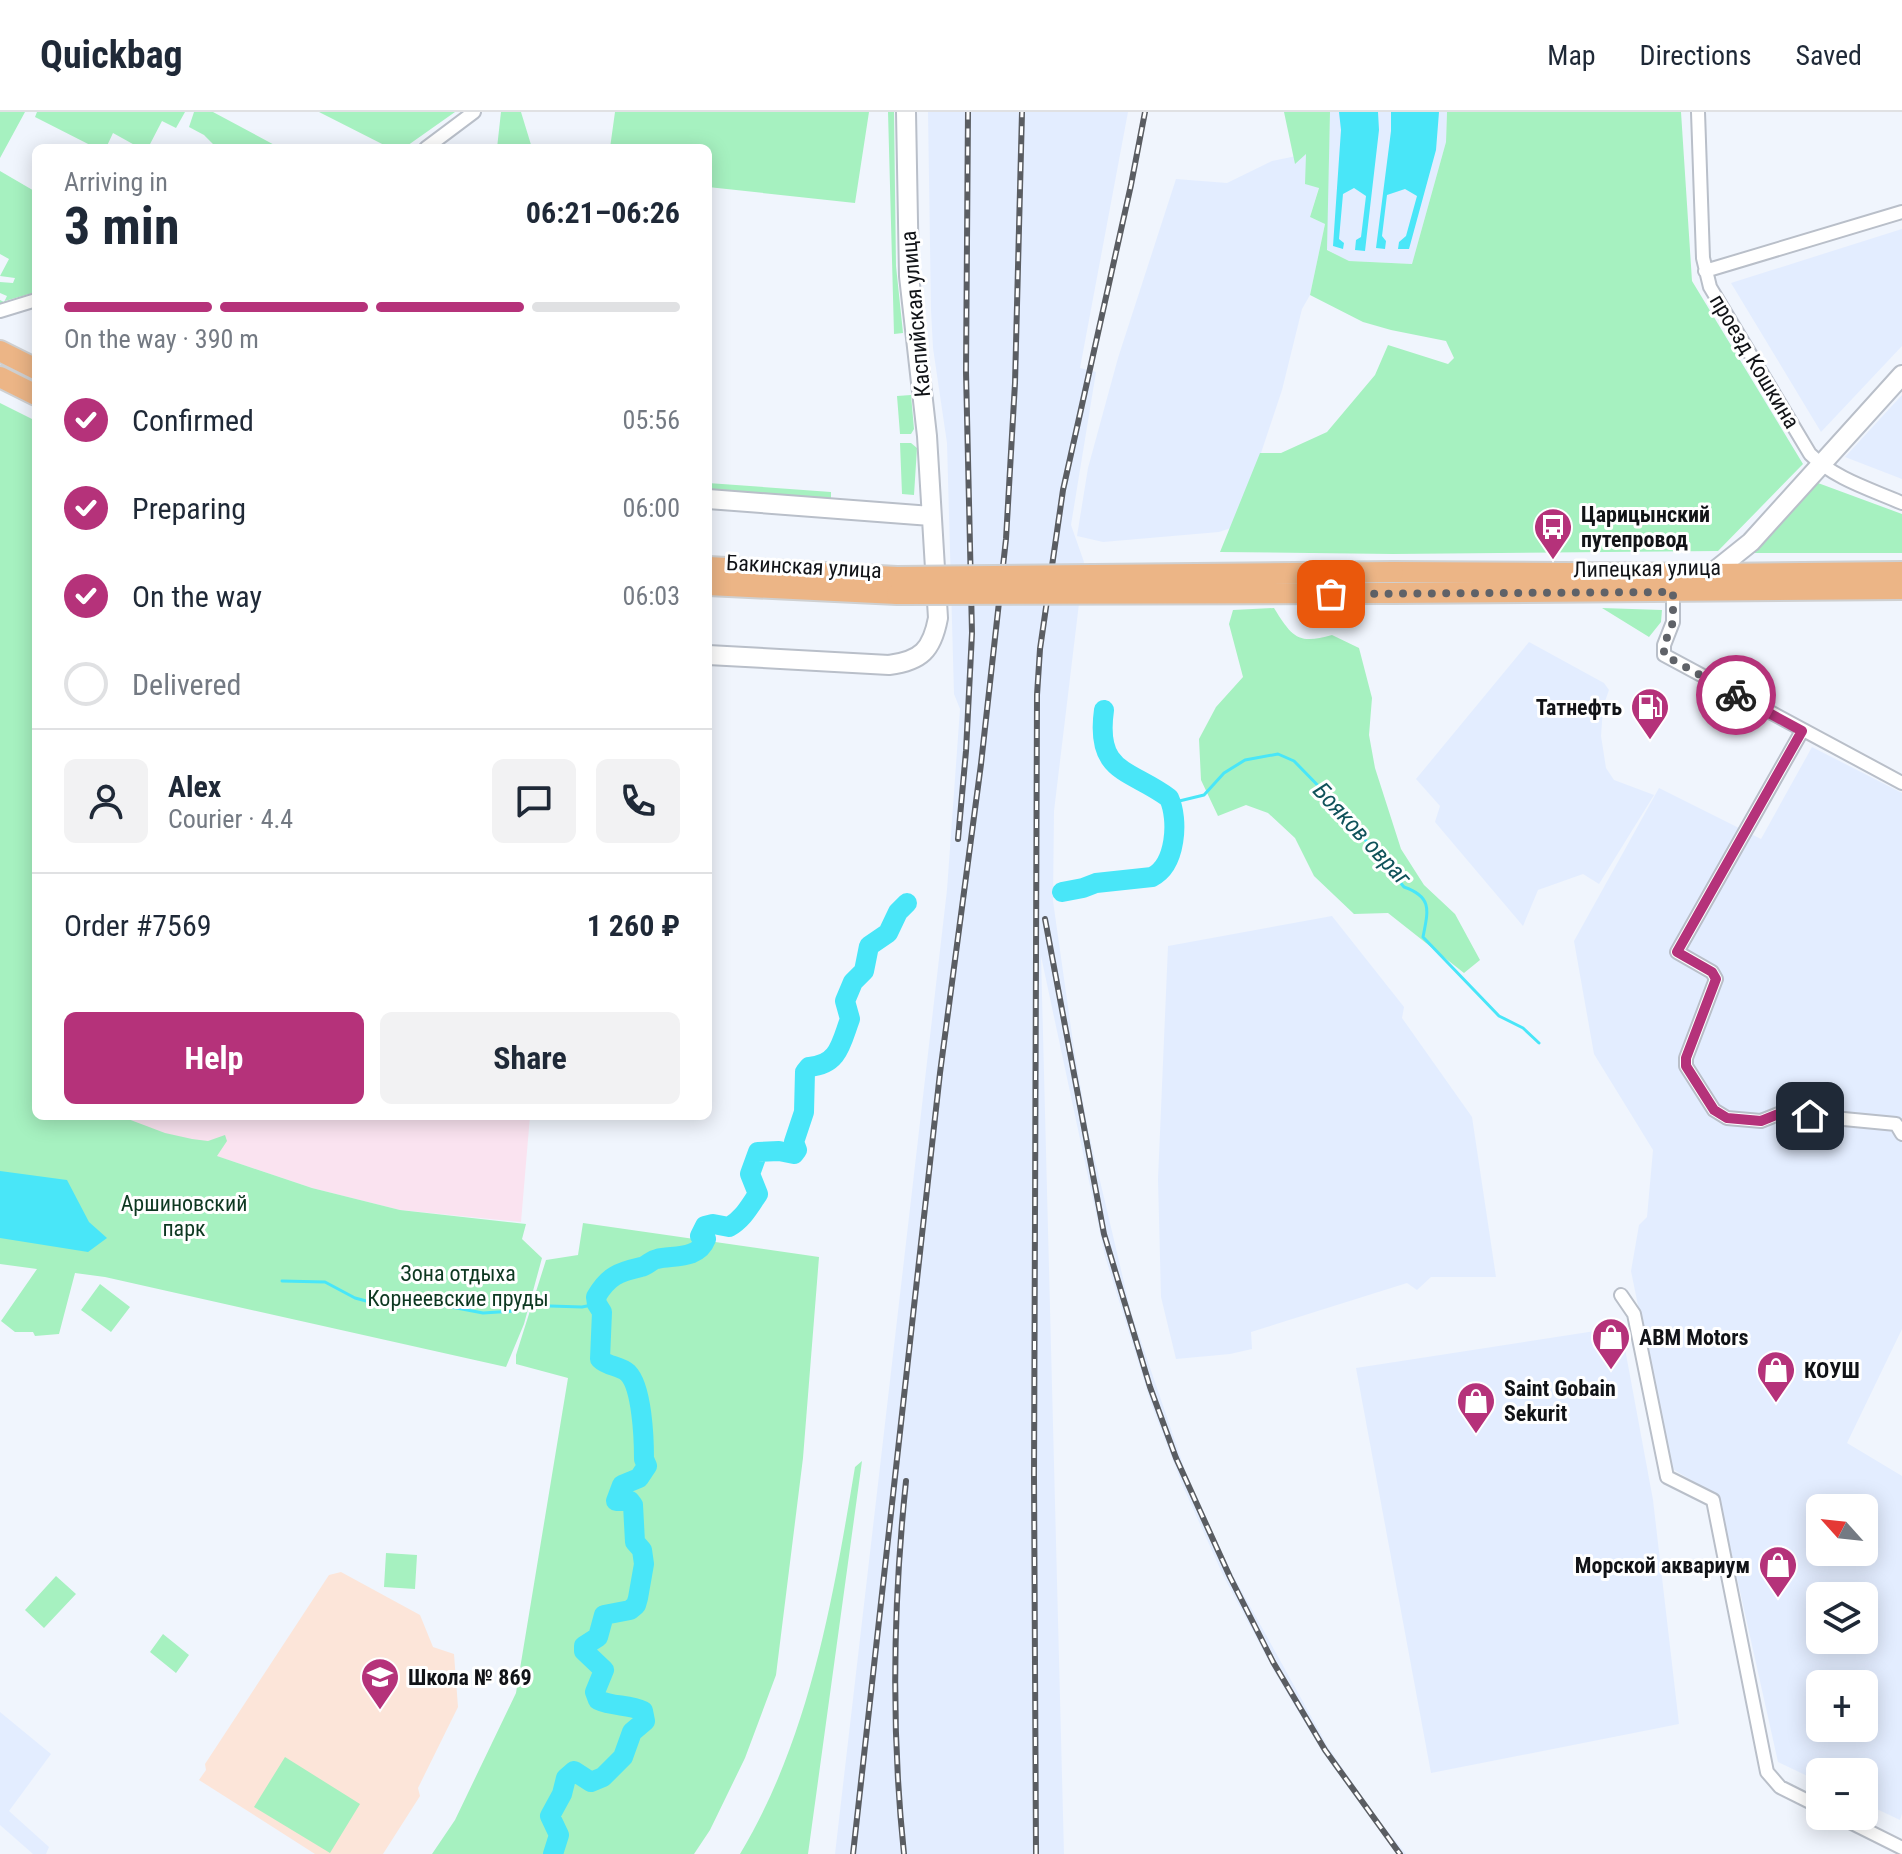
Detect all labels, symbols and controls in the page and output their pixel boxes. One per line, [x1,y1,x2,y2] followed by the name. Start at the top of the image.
[40,33,183,77] text: Quickbag
[1547,39,1596,72] text: Map
[1640,39,1751,72] text: Directions
[1795,39,1862,72] text: Saved
[64,167,168,197] text: Arriving in
[526,195,680,230] text: 06:21–06:26
[64,196,180,257] text: 3 min
[896,230,935,398] street label: Каспийская улица
[1705,290,1804,433] street label: проезд Кошкина
[64,324,259,354] text: On the way · 390 m
[64,398,108,442] icon: check
[132,403,254,438] text: Confirmed
[623,405,680,435] text: 05:56
[64,486,108,530] icon: check
[132,491,246,526] text: Preparing
[623,493,680,523] text: 06:00
[1581,502,1710,552] place label: Царицынский путепровод
[1532,506,1574,561] bus stop icon: Царицынский путепровод
[726,550,882,583] street label: Бакинская улица
[1573,555,1721,582] street label: Липецкая улица
[1297,560,1365,628] pin
[1309,572,1353,616] icon: bag
[64,574,108,618] icon: check
[132,579,262,614] text: On the way
[623,581,680,611] text: 06:03
[1696,655,1776,735] courier
[132,667,241,702] text: Delivered
[1714,673,1758,717] icon: bike
[1629,686,1671,741] fuel station icon: Татнефть
[1536,695,1622,720] place label: Татнефть
[64,759,148,843] button: person
[492,759,576,843] button: chat
[596,759,680,843] button: phone
[168,769,221,804] text: Alex
[1307,777,1418,892] water label: Бояков овраг
[168,804,293,834] text: Courier · 4.4
[64,908,212,943] text: Order #7569
[587,908,680,943] text: 1 260 ₽
[64,1012,364,1104] button: Help
[380,1012,680,1104] button: Share
[1776,1082,1844,1150] pin
[1788,1094,1832,1138] icon: home
[121,1191,247,1241] park label: Аршиновский парк
[367,1261,549,1311] park label: Зона отдыха Корнеевские пруды
[1590,1316,1632,1371] shop icon: ABM Motors
[1639,1325,1749,1350] place label: ABM Motors
[1755,1349,1797,1404] shop icon: КОУШ
[1804,1358,1860,1383] place label: КОУШ
[1504,1376,1616,1426] place label: Saint Gobain Sekurit
[1455,1380,1497,1435] shop icon: Saint Gobain Sekurit
[1806,1494,1878,1566] north arrow
[1806,1494,1878,1830] map controls
[1757,1544,1799,1599] shop icon: Морской аквариум
[1575,1553,1750,1578] place label: Морской аквариум
[1806,1582,1878,1654] button: layers
[359,1656,401,1711] school or university icon: Школа № 869
[408,1665,532,1690] place label: Школа № 869
[1806,1670,1878,1742] button: +
[1806,1758,1878,1830] button: −

